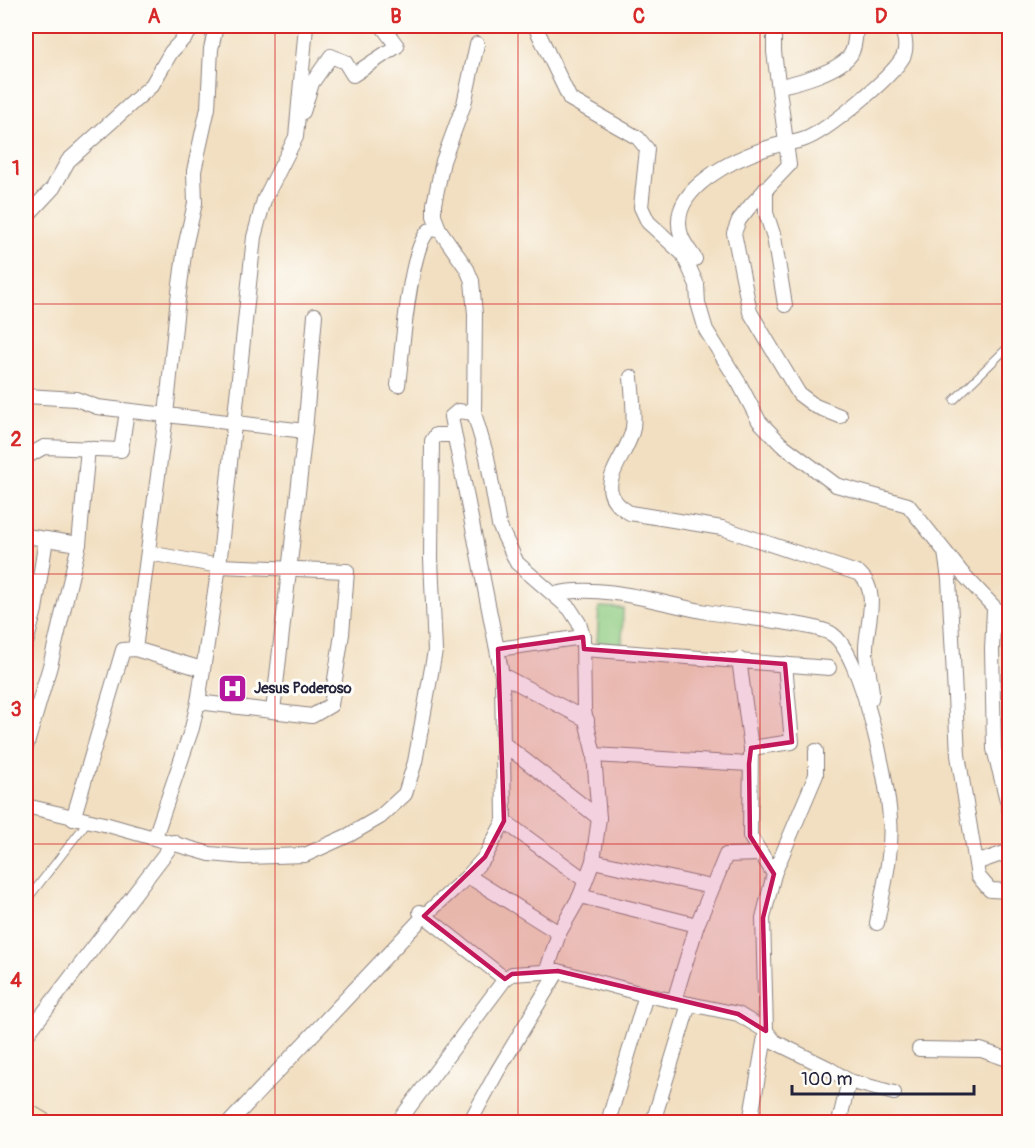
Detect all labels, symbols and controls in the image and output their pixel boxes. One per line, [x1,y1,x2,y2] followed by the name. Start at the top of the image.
[148,4,161,29] text: A
[390,4,402,29] text: B
[633,4,645,29] text: C
[875,4,888,29] text: D
[12,156,20,181] text: 1
[10,427,22,452] text: 2
[217,672,249,704] hospital icon: Jesus Poderoso
[254,679,352,698] place label: Jesus Poderoso
[10,697,22,722] text: 3
[10,968,22,993] text: 4
[792,1058,974,1096] scale bar
[801,1068,853,1091] text: 100 m

